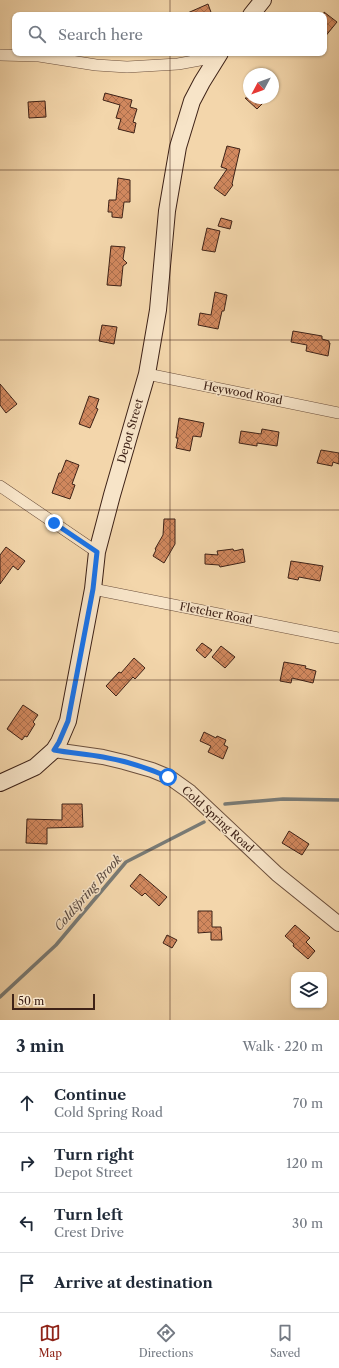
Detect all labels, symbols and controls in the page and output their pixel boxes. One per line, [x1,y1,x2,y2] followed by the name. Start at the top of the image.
[12,12,327,56] search box
[26,23,48,45] icon: search
[58,25,143,44] text: Search here
[243,68,279,104] north arrow
[202,378,284,408] street label: Heywood Road
[114,397,146,465] street label: Depot Street
[45,514,63,532] route end
[178,599,254,627] street label: Fletcher Road
[159,768,177,786] route start
[179,783,257,855] street label: Cold Spring Road
[51,851,125,934] water label: Coldspring Brook
[291,972,327,1008] map controls
[291,972,327,1008] button: layers
[12,992,95,1011] scale bar
[18,994,44,1008] text: 50 m
[16,1036,65,1056] text: 3 min
[243,1038,323,1054] text: Walk · 220 m
[54,1085,126,1104] text: Continue
[16,1092,38,1114] icon: ahead
[293,1095,323,1111] text: 70 m
[54,1104,163,1120] text: Cold Spring Road
[54,1145,134,1164] text: Turn right
[16,1152,38,1174] icon: right
[286,1155,323,1171] text: 120 m
[54,1164,133,1180] text: Depot Street
[54,1205,123,1224] text: Turn left
[16,1212,38,1234] icon: left
[292,1215,323,1231] text: 30 m
[54,1224,124,1240] text: Crest Drive
[16,1272,38,1294] icon: arrive
[54,1273,213,1292] text: Arrive at destination
[38,1322,62,1360] tab: Map
[139,1322,193,1360] tab: Directions
[270,1322,301,1360] tab: Saved

